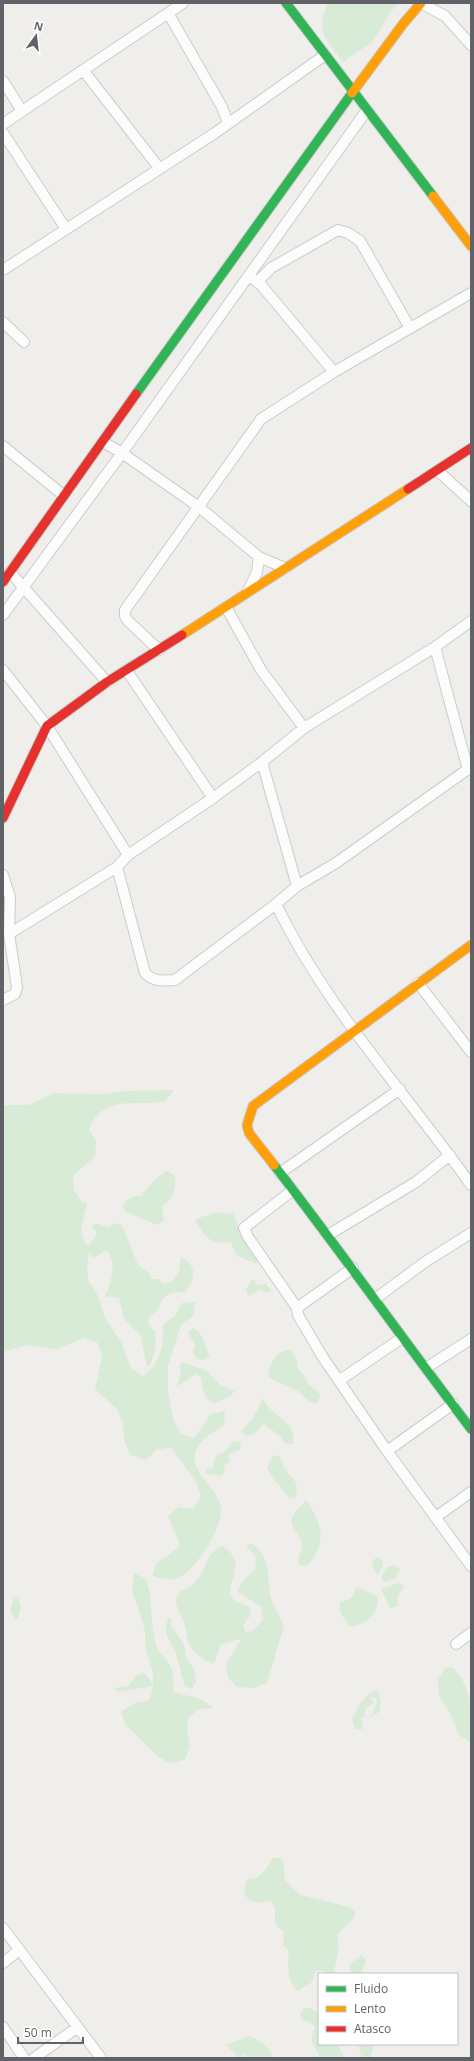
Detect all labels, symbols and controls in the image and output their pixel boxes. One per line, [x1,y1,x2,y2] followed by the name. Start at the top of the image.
[16,16,56,56] north arrow
[32,17,45,34] text: N
[318,1973,458,2045] legend
[354,1980,388,1997] text: Fluido
[354,2000,386,2017] text: Lento
[18,2019,83,2045] scale bar
[354,2020,391,2037] text: Atasco
[24,2024,52,2041] text: 50 m

